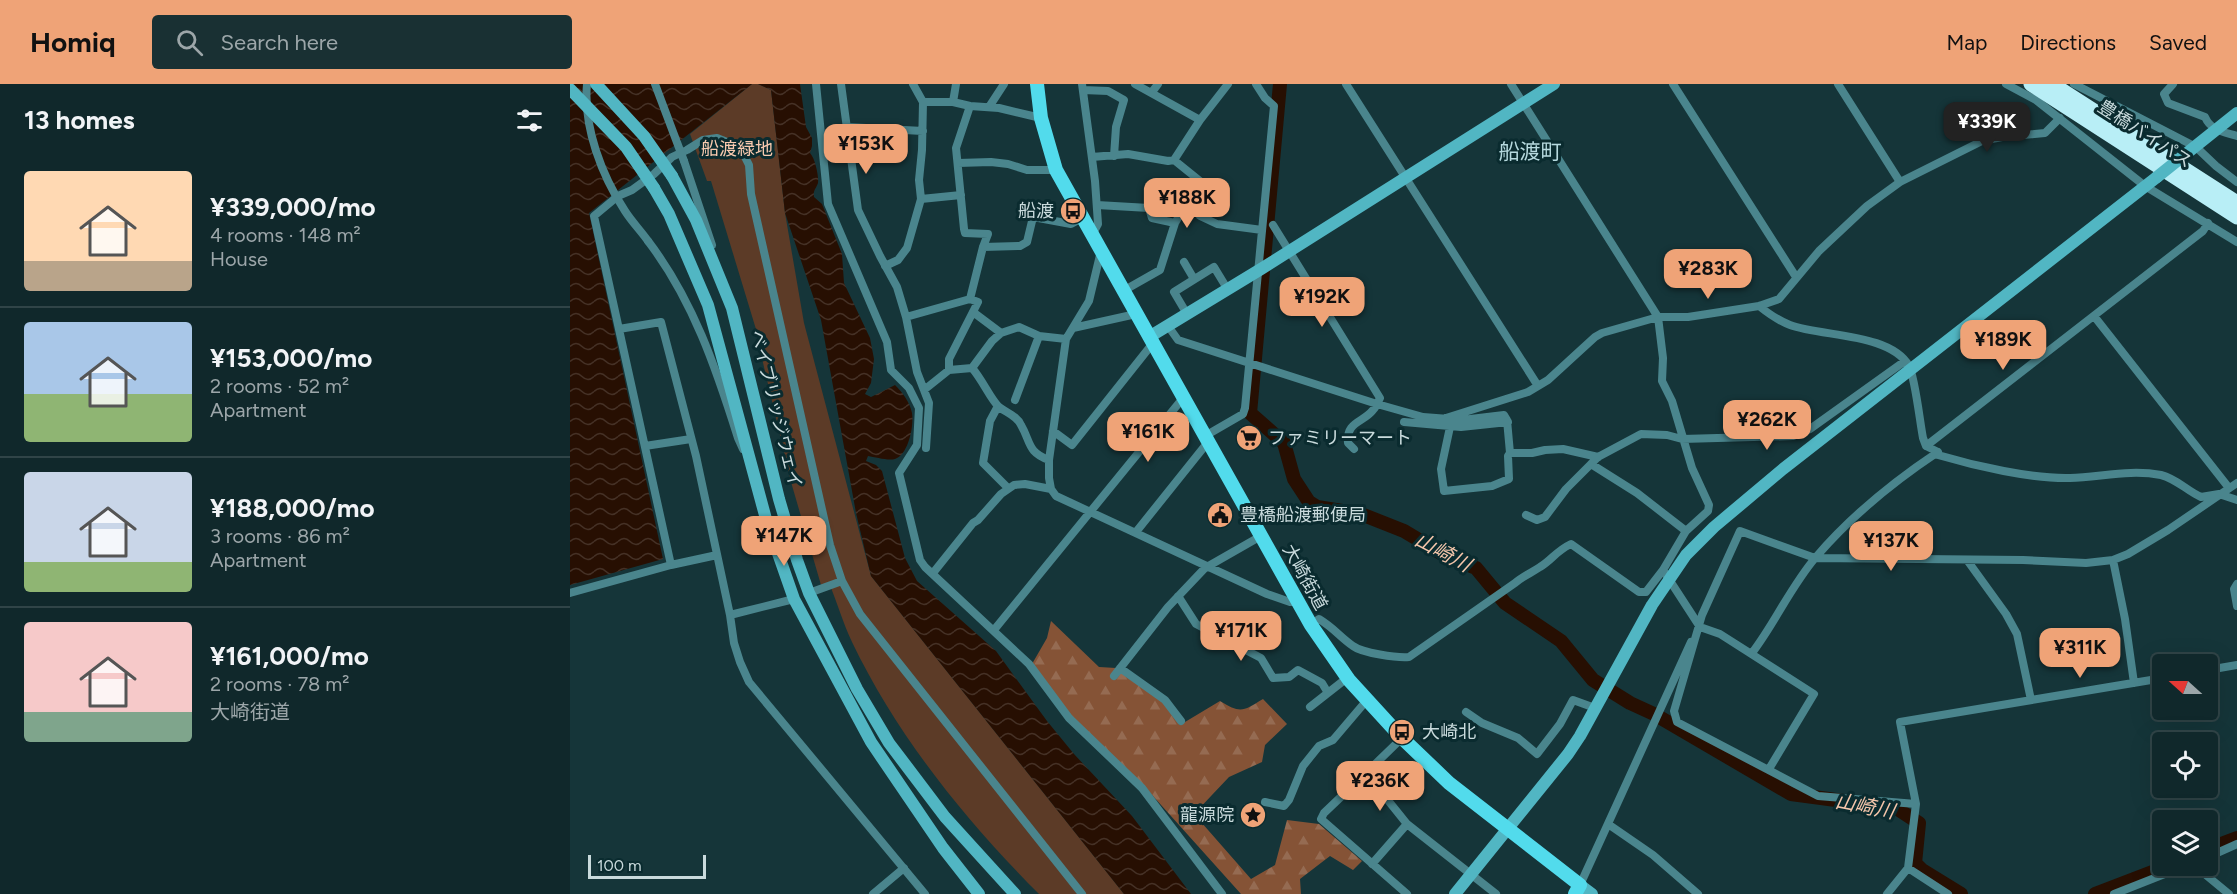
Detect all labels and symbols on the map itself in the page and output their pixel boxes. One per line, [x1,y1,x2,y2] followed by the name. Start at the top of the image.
[2094,95,2196,173] street label: 豊橋バイパス
[1945,102,2029,153] pin: ¥339K
[824,124,908,175] pin: ¥153K
[701,138,773,160] park label: 船渡緑地
[1499,139,1562,164] district label: 船渡町
[1145,178,1229,229] pin: ¥188K
[1058,196,1088,226] bus stop icon: 船渡
[1018,200,1054,222] place label: 船渡
[1666,249,1750,300] pin: ¥283K
[1280,277,1364,328] pin: ¥192K
[1961,320,2045,371] pin: ¥189K
[746,328,806,490] street label: ベイブリッジウェイ
[1725,400,1809,451] pin: ¥262K
[1106,412,1190,463] pin: ¥161K
[1234,423,1264,453] supermarket icon: ファミリーマート
[1268,427,1412,449] place label: ファミリーマート
[1205,500,1235,530] public building icon: 豊橋船渡郵便局
[1240,504,1366,526] place label: 豊橋船渡郵便局
[742,516,826,567] pin: ¥147K
[1849,521,1933,572] pin: ¥137K
[1411,527,1477,578] water label: 山崎川
[1278,540,1332,614] street label: 大崎街道
[1199,611,1283,662] pin: ¥171K
[2038,628,2122,679] pin: ¥311K
[2152,654,2218,720] north arrow
[1387,717,1417,747] bus stop icon: 大崎北
[1422,721,1476,743] place label: 大崎北
[1338,761,1422,812] pin: ¥236K
[1833,788,1899,824] water label: 山崎川
[1238,800,1268,830] place icon: 龍源院
[1180,804,1234,826] place label: 龍源院
[588,852,706,880] scale bar

